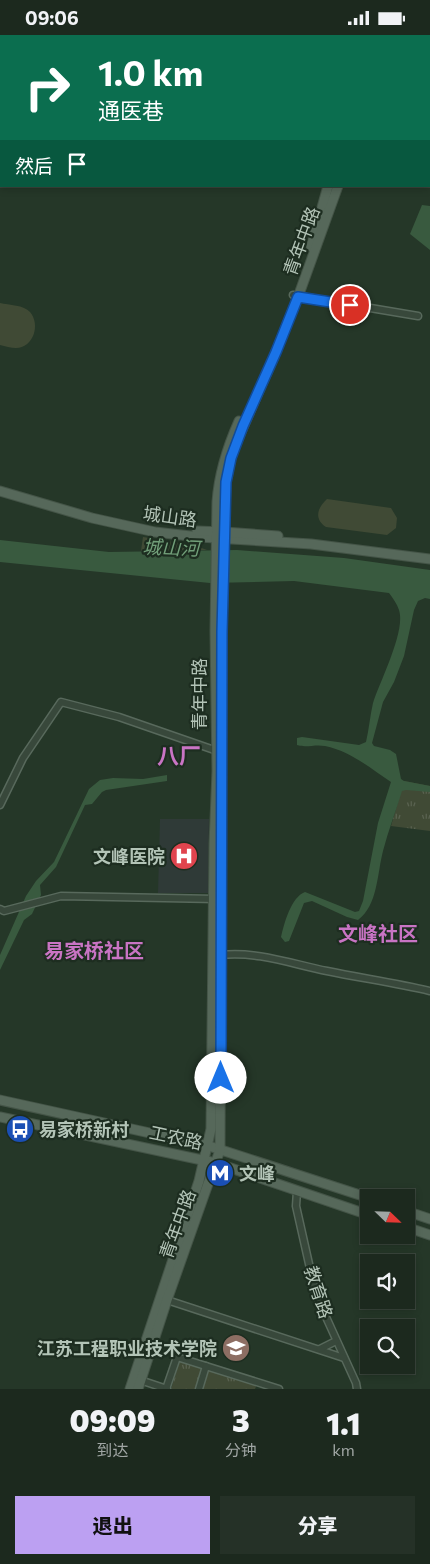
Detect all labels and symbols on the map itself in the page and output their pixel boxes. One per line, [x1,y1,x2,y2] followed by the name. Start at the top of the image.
[278,203,324,279] street label: 青年中路
[329,284,371,326] pin
[142,501,198,531] street label: 城山路
[142,535,204,560] water label: 城山河
[188,658,210,730] street label: 青年中路
[157,742,201,769] district label: 八厂
[169,841,199,871] hospital icon: 文峰医院
[93,845,165,867] place label: 文峰医院
[338,921,418,945] district label: 文峰社区
[44,938,144,962] district label: 易家桥社区
[194,1051,246,1103] position arrow
[5,1114,35,1144] bus stop icon: 易家桥新村
[39,1118,129,1140] place label: 易家桥新村
[147,1121,205,1153] street label: 工农路
[205,1158,235,1188] metro station icon: 文峰
[239,1162,275,1184] place label: 文峰
[154,1186,200,1262] street label: 青年中路
[360,1189,415,1244] north arrow
[300,1263,338,1321] street label: 教育路
[221,1333,251,1363] school or university icon: 江苏工程职业技术学院
[37,1337,217,1359] place label: 江苏工程职业技术学院

